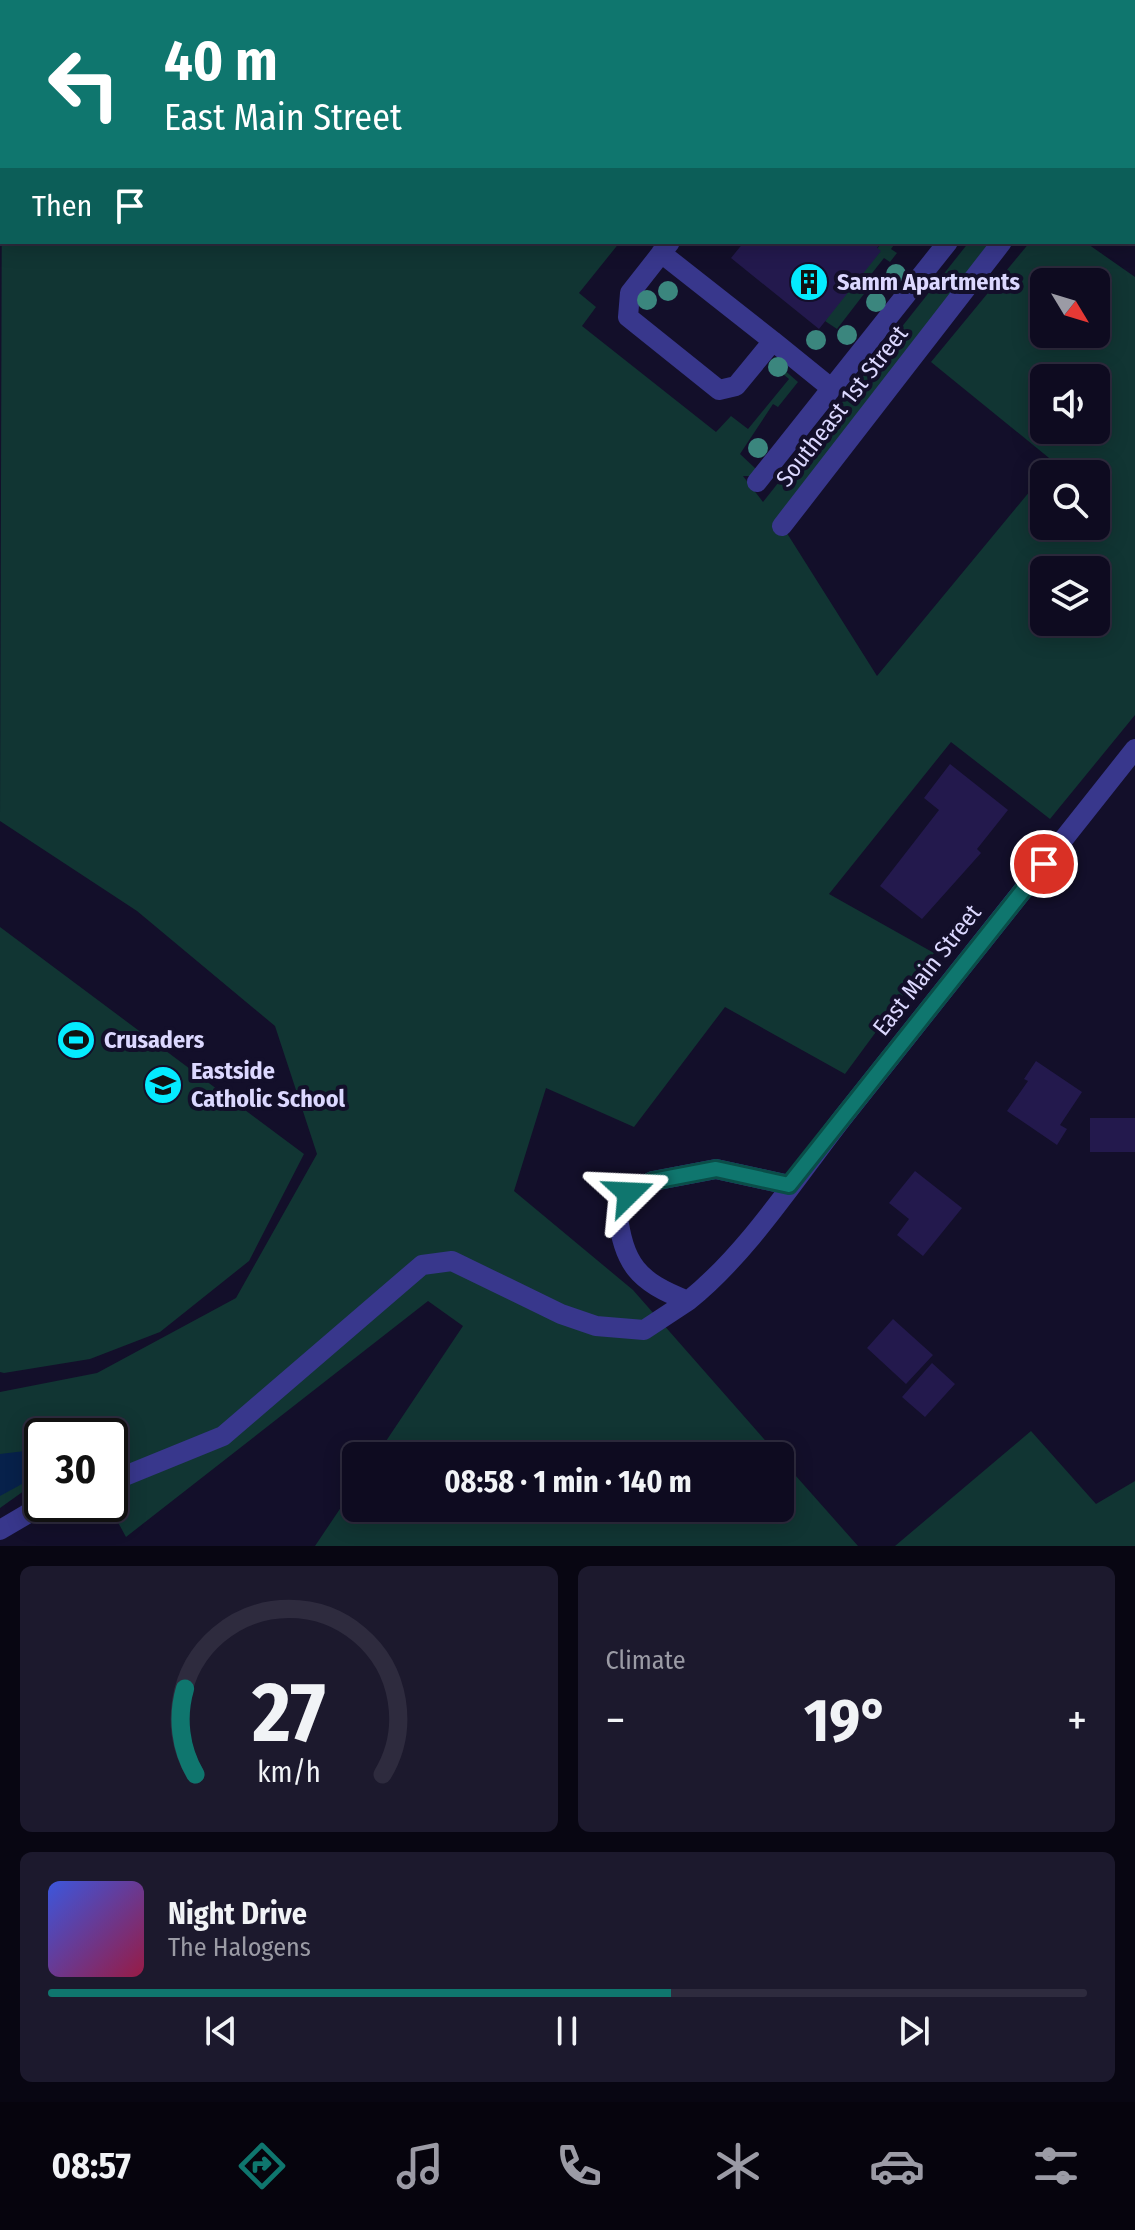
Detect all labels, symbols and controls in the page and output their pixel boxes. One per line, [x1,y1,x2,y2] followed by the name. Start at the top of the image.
[164,28,278,95] text: 40 m
[32,32,136,136] icon: left
[164,96,402,140] text: East Main Street
[108,184,152,228] icon: arrive
[32,188,92,224] text: Then
[788,261,830,303] building icon: Samm Apartments
[837,268,1021,296] place label: Samm Apartments
[1030,268,1110,348] north arrow
[1030,268,1110,636] map controls
[770,320,914,492] street label: Southeast 1st Street
[1030,364,1110,444] button: sound
[1030,460,1110,540] button: search
[1030,556,1110,636] button: layers
[1010,830,1078,898] pin
[1022,842,1066,886] icon: arrive
[867,899,987,1041] street label: East Main Street
[55,1019,97,1061] sports icon: Crusaders
[104,1026,205,1054] place label: Crusaders
[191,1057,345,1113] place label: Eastside Catholic School
[142,1064,184,1106] school or university icon: Eastside Catholic School
[587,1151,671,1235] position arrow
[24,1418,128,1522] speed limit sign: 30
[444,1464,692,1500] text: 08:58 · 1 min · 140 m
[606,1645,686,1676] text: Climate
[251,1663,326,1763] text: 27
[804,1685,888,1757] text: 19°
[606,1694,625,1747] text: −
[1067,1694,1087,1747] text: +
[257,1755,321,1790] text: km/h
[168,1896,307,1932] text: Night Drive
[168,1932,311,1963] text: The Halogens
[199,2009,243,2053] icon: previous
[545,2009,589,2053] icon: pause
[892,2009,936,2053] icon: next
[234,2138,290,2194] icon: directions
[392,2138,448,2194] icon: music
[551,2138,607,2194] icon: phone
[710,2138,766,2194] icon: climate
[869,2138,925,2194] icon: car
[1028,2138,1084,2194] icon: filters
[51,2144,131,2188] text: 08:57

